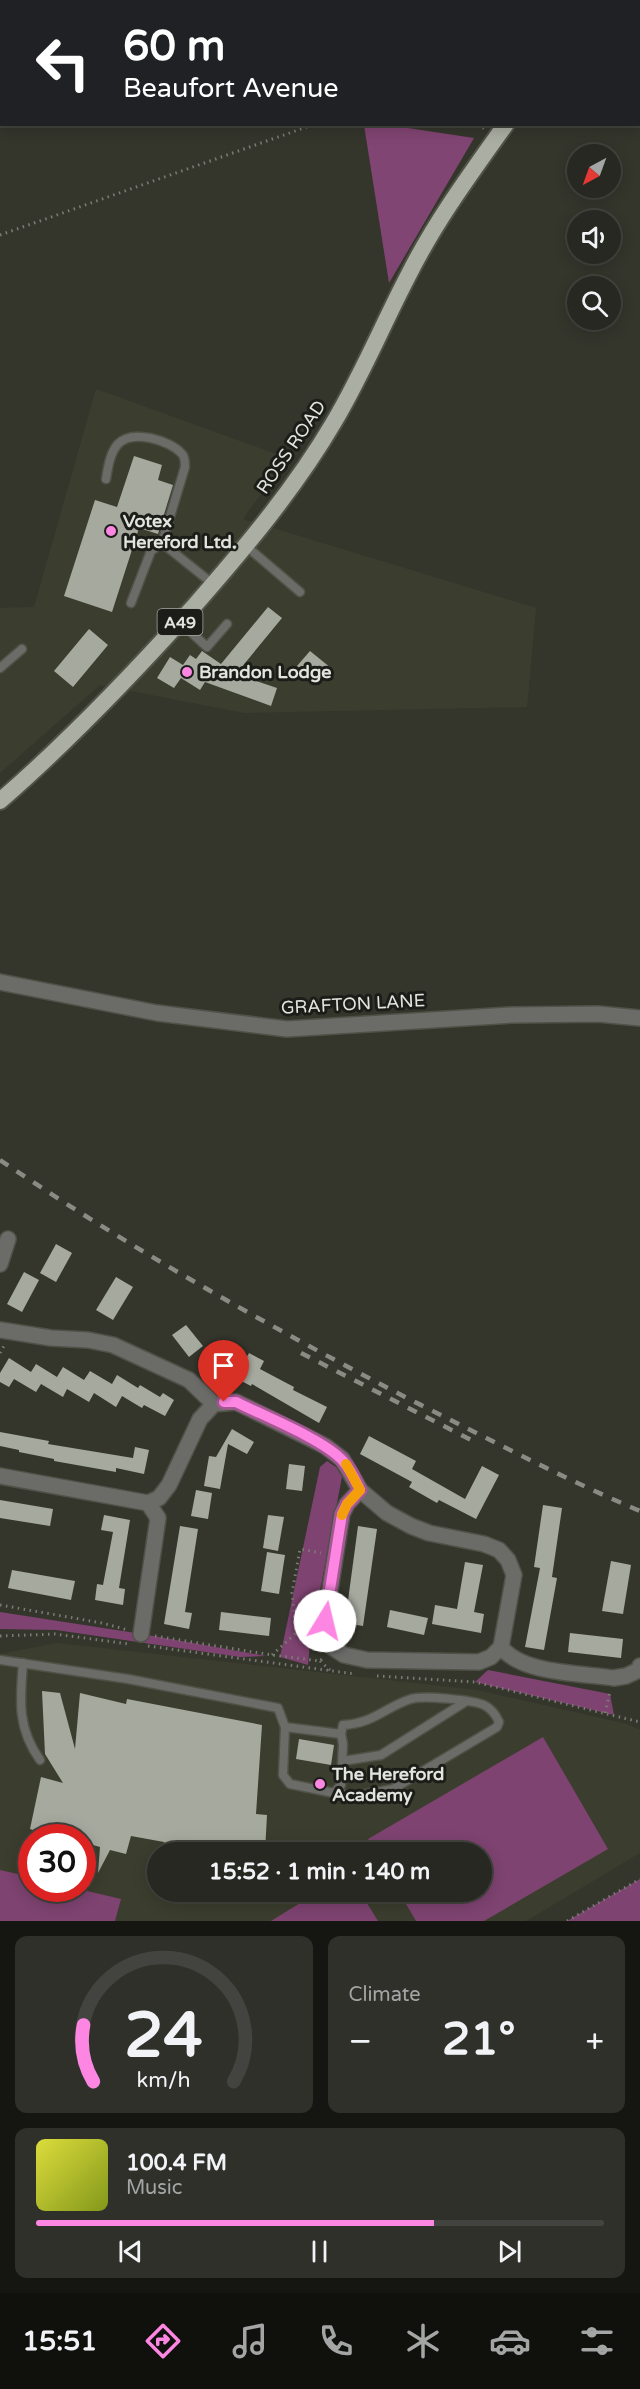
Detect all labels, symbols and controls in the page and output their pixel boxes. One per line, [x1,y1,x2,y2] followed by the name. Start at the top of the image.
[123,21,225,72] text: 60 m
[24,24,102,102] icon: left
[123,72,339,105] text: Beaufort Avenue
[567,144,621,198] north arrow
[567,144,621,330] map controls
[567,210,621,264] button: sound
[567,276,621,330] button: search
[252,396,330,498] street label: ROSS ROAD
[123,510,236,553] place label: Votex Hereford Ltd.
[104,524,118,538] marker: Votex Hereford Ltd.
[158,609,202,635] road number: A49
[199,661,331,683] place label: Brandon Lodge
[180,665,194,679] marker: Brandon Lodge
[280,989,426,1019] street label: GRAFTON LANE
[198,1340,249,1402] pin
[207,1349,240,1382] icon: arrive
[293,1589,357,1653] position arrow
[331,1763,444,1806] place label: The Hereford Academy
[313,1777,327,1791] marker: The Hereford Academy
[18,1824,96,1902] speed limit sign: 30
[209,1859,430,1885] text: 15:52 · 1 min · 140 m
[349,1983,421,2007] text: Climate
[125,1999,203,2074] text: 24
[442,2013,515,2067] text: 21°
[349,2022,372,2061] text: −
[585,2022,604,2061] text: +
[137,2067,191,2093] text: km/h
[126,2150,227,2176] text: 100.4 FM
[126,2176,182,2200] text: Music
[114,2235,147,2268] icon: previous
[303,2235,336,2268] icon: pause
[493,2235,526,2268] icon: next
[142,2320,184,2362] icon: directions
[229,2320,271,2362] icon: music
[315,2320,357,2362] icon: phone
[402,2320,444,2362] icon: climate
[489,2320,531,2362] icon: car
[576,2320,618,2362] icon: filters
[22,2325,97,2358] text: 15:51

